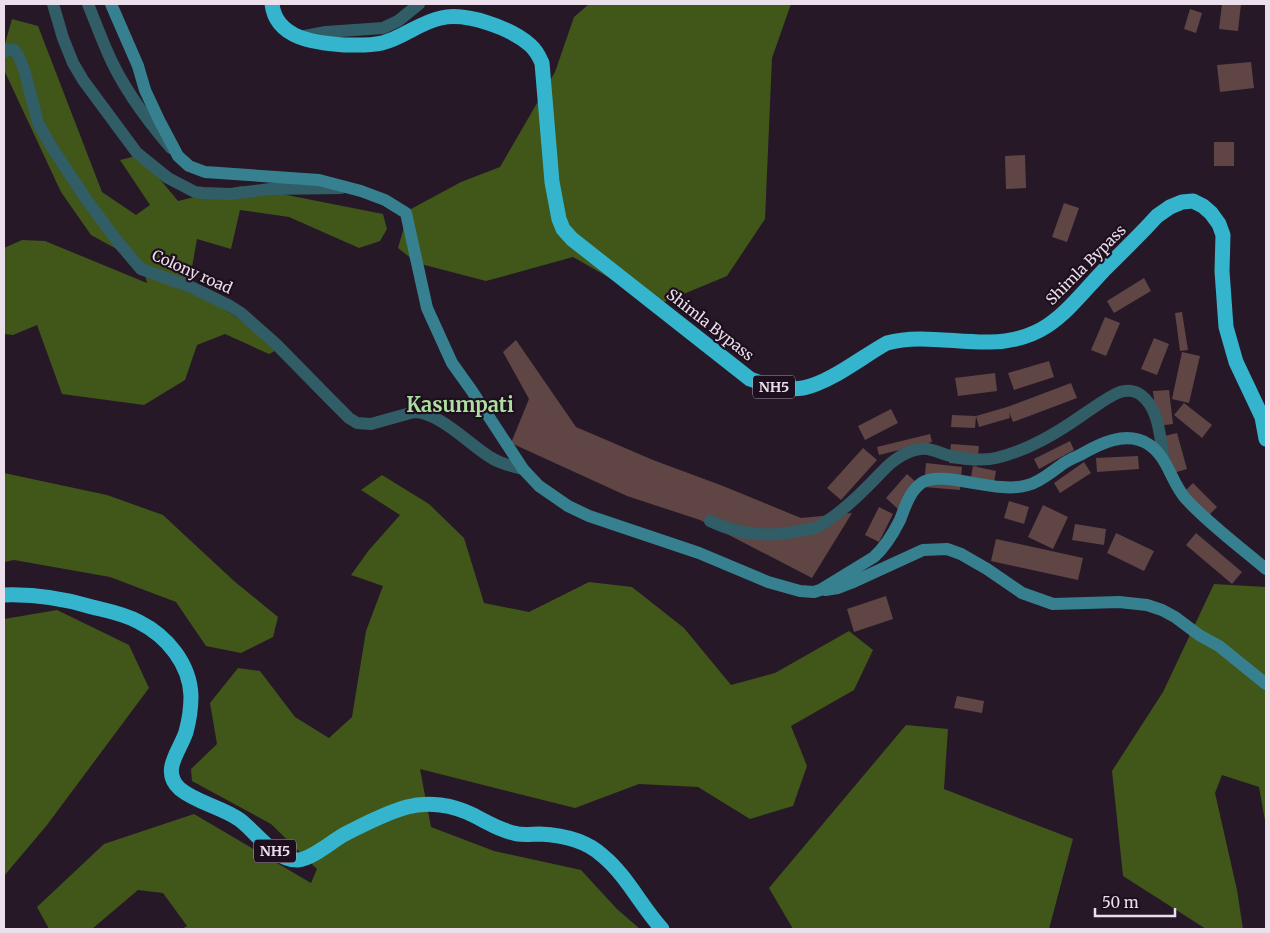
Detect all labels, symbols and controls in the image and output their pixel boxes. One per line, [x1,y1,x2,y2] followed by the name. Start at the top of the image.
[1042,221,1130,309] street label: Shimla Bypass
[149,245,235,298] street label: Colony road
[663,285,758,365] street label: Shimla Bypass
[753,376,795,398] road number: NH5
[406,392,514,417] district label: Kasumpati
[254,839,296,862] road number: NH5
[1095,886,1175,918] scale bar
[1102,893,1139,912] text: 50 m

